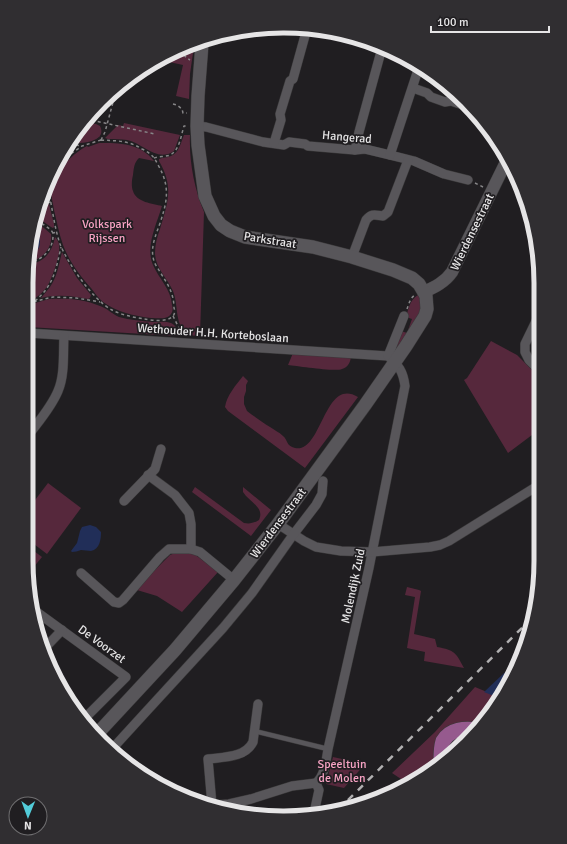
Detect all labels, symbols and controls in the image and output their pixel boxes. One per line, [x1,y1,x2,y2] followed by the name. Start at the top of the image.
[431,8,549,34] scale bar
[437,15,469,30] text: 100 m
[321,128,372,147] street label: Hangerad
[447,191,498,273] street label: Wierdensestraat
[82,217,132,246] park label: Volkspark Rijssen
[243,229,297,252] street label: Parkstraat
[137,321,289,346] street label: Wethouder H.H. Korteboslaan
[247,485,310,561] street label: Wierdensestraat
[338,547,369,625] street label: Molendijk Zuid
[75,622,128,667] street label: De Voorzet
[318,757,366,786] park label: Speeltuin de Molen
[8,796,48,836] north arrow
[24,819,32,832] text: N

